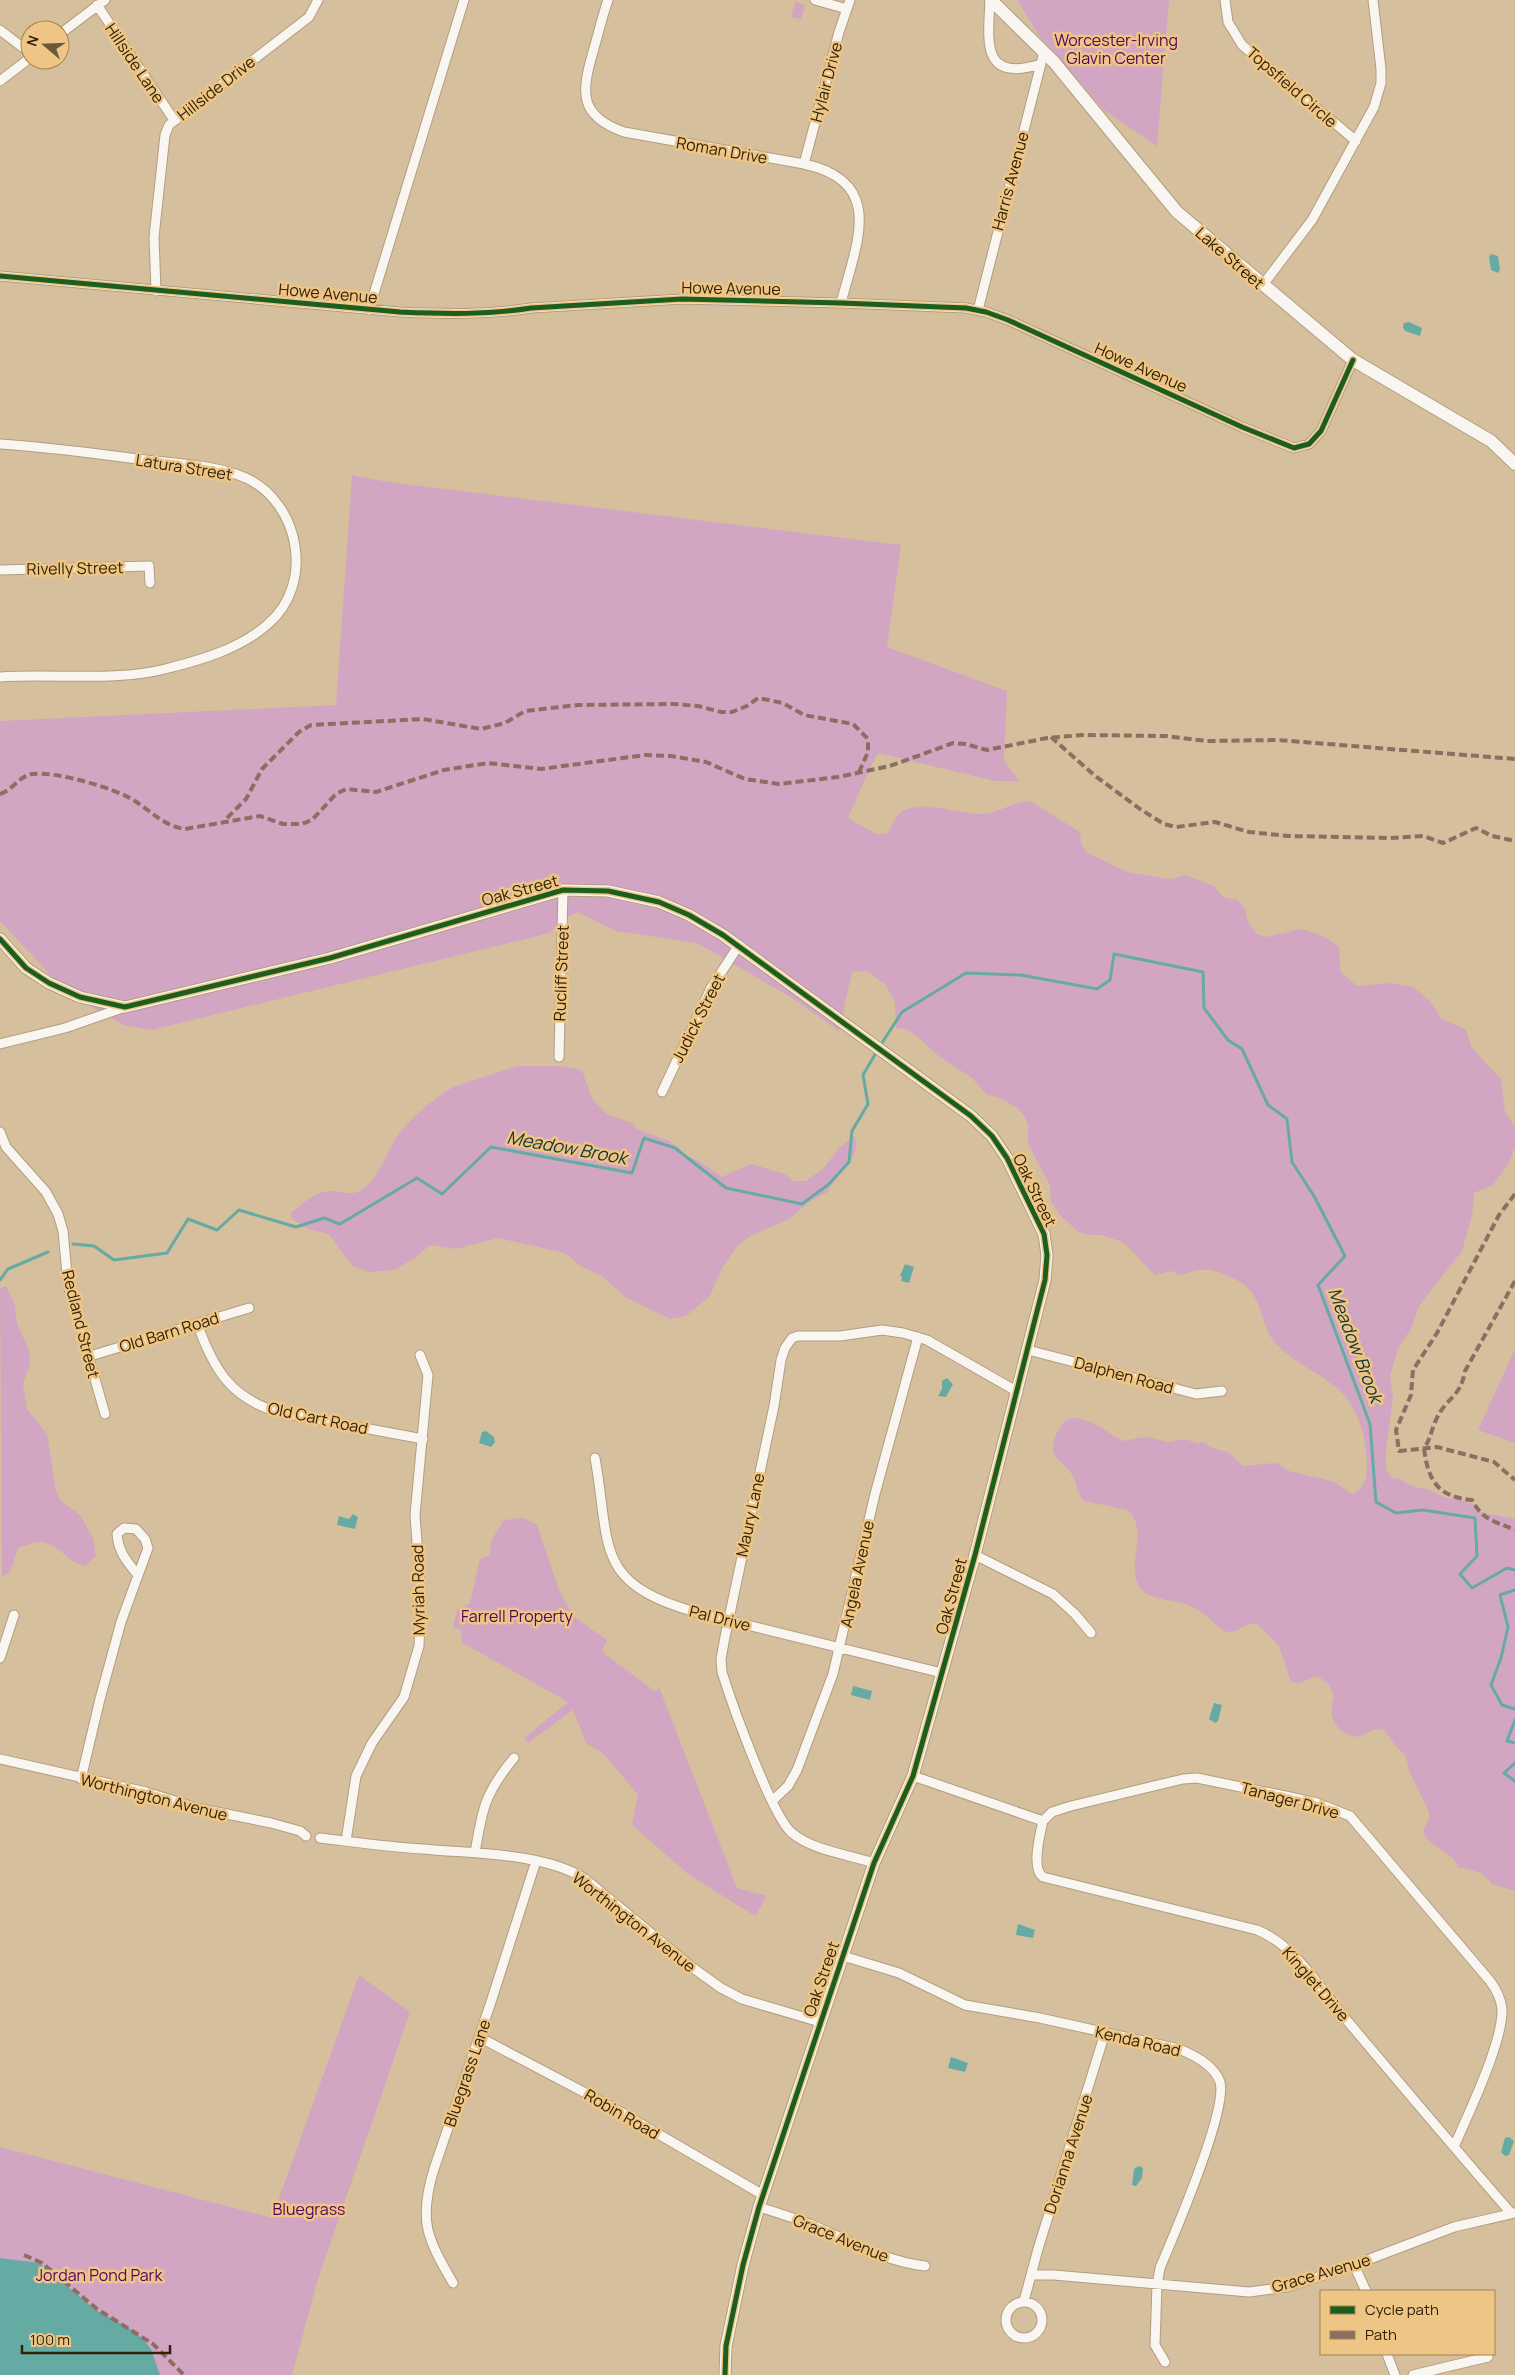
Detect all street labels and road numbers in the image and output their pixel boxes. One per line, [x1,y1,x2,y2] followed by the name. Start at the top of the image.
[100,19,170,107] street label: Hillside Lane
[805,39,847,125] street label: Hylair Drive
[1242,41,1342,133] street label: Topsfield Circle
[172,50,260,126] street label: Hillside Drive
[986,129,1034,233] street label: Harris Avenue
[675,131,769,169] street label: Roman Drive
[1191,222,1269,294] street label: Lake Street
[681,276,781,300] street label: Howe Avenue
[278,278,378,308] street label: Howe Avenue
[1091,337,1191,397] street label: Howe Avenue
[134,449,234,485] street label: Latura Street
[26,556,124,580] street label: Rivelly Street
[479,869,561,911] street label: Oak Street
[548,924,574,1022] street label: Rucliff Street
[666,970,730,1066] street label: Judick Street
[1008,1150,1062,1230] street label: Oak Street
[57,1268,105,1380] street label: Redland Street
[116,1306,222,1358] street label: Old Barn Road
[1072,1351,1176,1399] street label: Dalphen Road
[266,1397,370,1439] street label: Old Cart Road
[730,1471,770,1559] street label: Maury Lane
[835,1518,879,1630] street label: Angela Avenue
[406,1544,430,1636] street label: Myriah Road
[930,1555,972,1637] street label: Oak Street
[687,1600,753,1636] street label: Pal Drive
[78,1768,230,1826] street label: Worthington Avenue
[1238,1776,1342,1824] street label: Tanager Drive
[568,1867,700,1977] street label: Worthington Avenue
[798,1938,844,2020] street label: Oak Street
[1277,1942,1355,2026] street label: Kinglet Drive
[438,2016,496,2130] street label: Bluegrass Lane
[1093,2021,1183,2061] street label: Kenda Road
[580,2084,664,2144] street label: Robin Road
[1038,2091,1098,2217] street label: Dorianna Avenue
[790,2209,892,2267] street label: Grace Avenue
[1269,2248,1373,2298] street label: Grace Avenue

